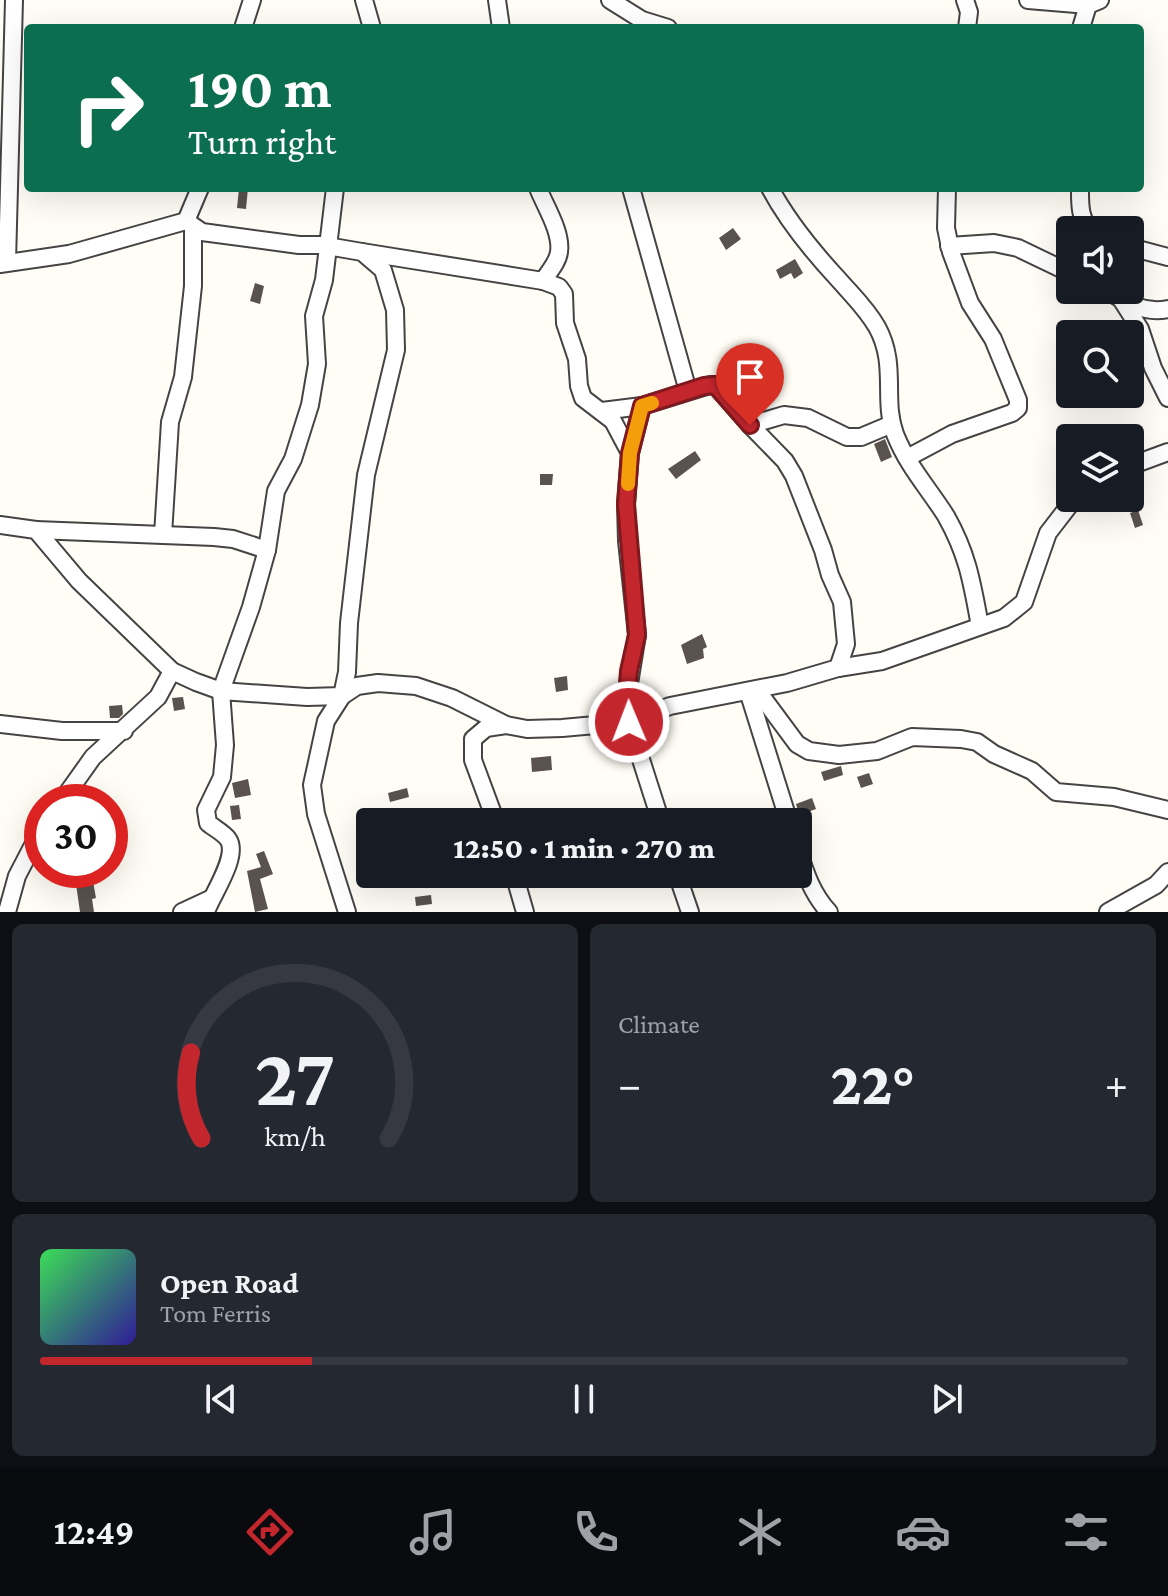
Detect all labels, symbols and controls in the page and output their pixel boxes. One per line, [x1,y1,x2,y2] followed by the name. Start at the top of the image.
[56,56,160,160] icon: right
[188,57,332,119] text: 190 m
[188,122,336,162] text: Turn right
[1056,216,1144,512] map controls
[1056,216,1144,304] button: sound
[1056,320,1144,408] button: search
[716,343,784,425] pin
[728,355,772,399] icon: arrive
[1056,424,1144,512] button: layers
[587,680,671,764] position arrow
[24,784,128,888] speed limit sign: 30
[453,831,715,864] text: 12:50 · 1 min · 270 m
[618,1010,700,1039] text: Climate
[255,1030,335,1123] text: 27
[831,1050,915,1117] text: 22°
[618,1060,641,1108] text: −
[1105,1060,1128,1108] text: +
[264,1120,326,1152] text: km/h
[160,1266,299,1299] text: Open Road
[160,1299,271,1328] text: Tom Ferris
[199,1377,243,1421] icon: previous
[562,1377,606,1421] icon: pause
[925,1377,969,1421] icon: next
[242,1504,298,1560] icon: directions
[405,1504,461,1560] icon: music
[568,1504,624,1560] icon: phone
[732,1504,788,1560] icon: climate
[895,1504,951,1560] icon: car
[1058,1504,1114,1560] icon: filters
[54,1512,134,1552] text: 12:49

